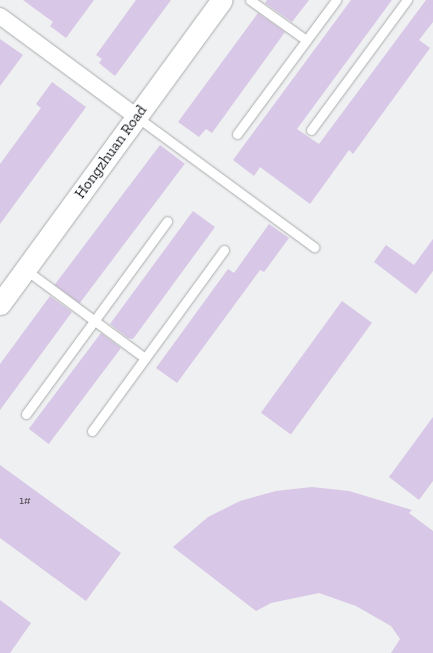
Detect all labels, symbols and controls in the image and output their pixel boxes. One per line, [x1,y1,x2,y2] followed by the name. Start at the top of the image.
[71,102,151,202] street label: Hongzhuan Road
[19,494,31,508] house number: 1#

